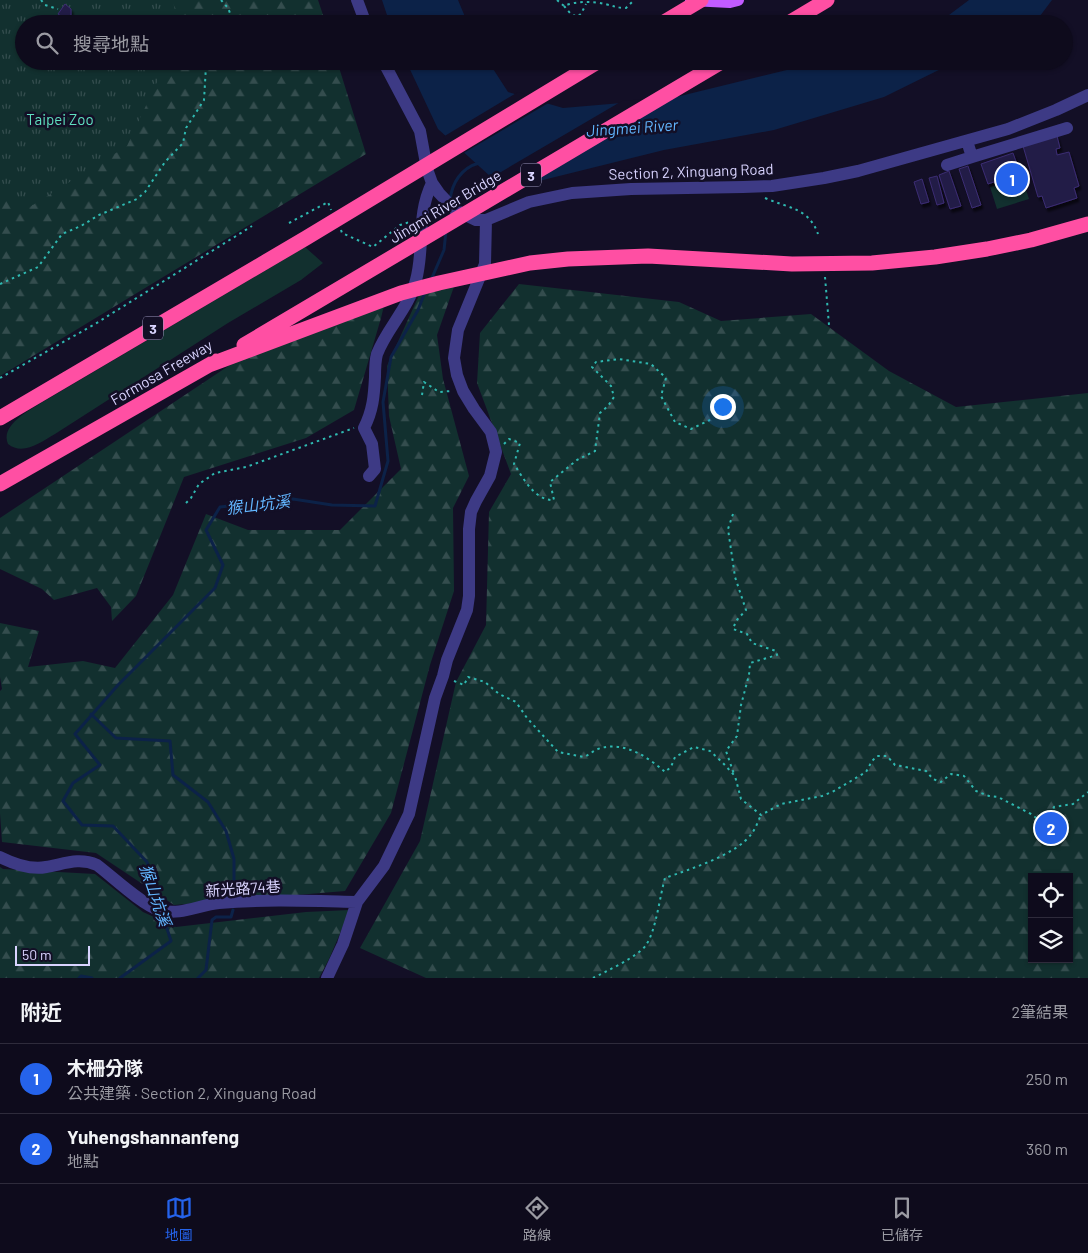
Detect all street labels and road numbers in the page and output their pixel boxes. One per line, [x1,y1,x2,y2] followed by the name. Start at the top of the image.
[608,159,774,183] street label: Section 2, Xinguang Road
[521,164,541,186] road number: 3
[386,166,504,246] street label: Jingmi River Bridge
[143,316,163,339] road number: 3
[107,336,215,408] street label: Formosa Freeway
[205,876,281,900] street label: 新光路74巷

